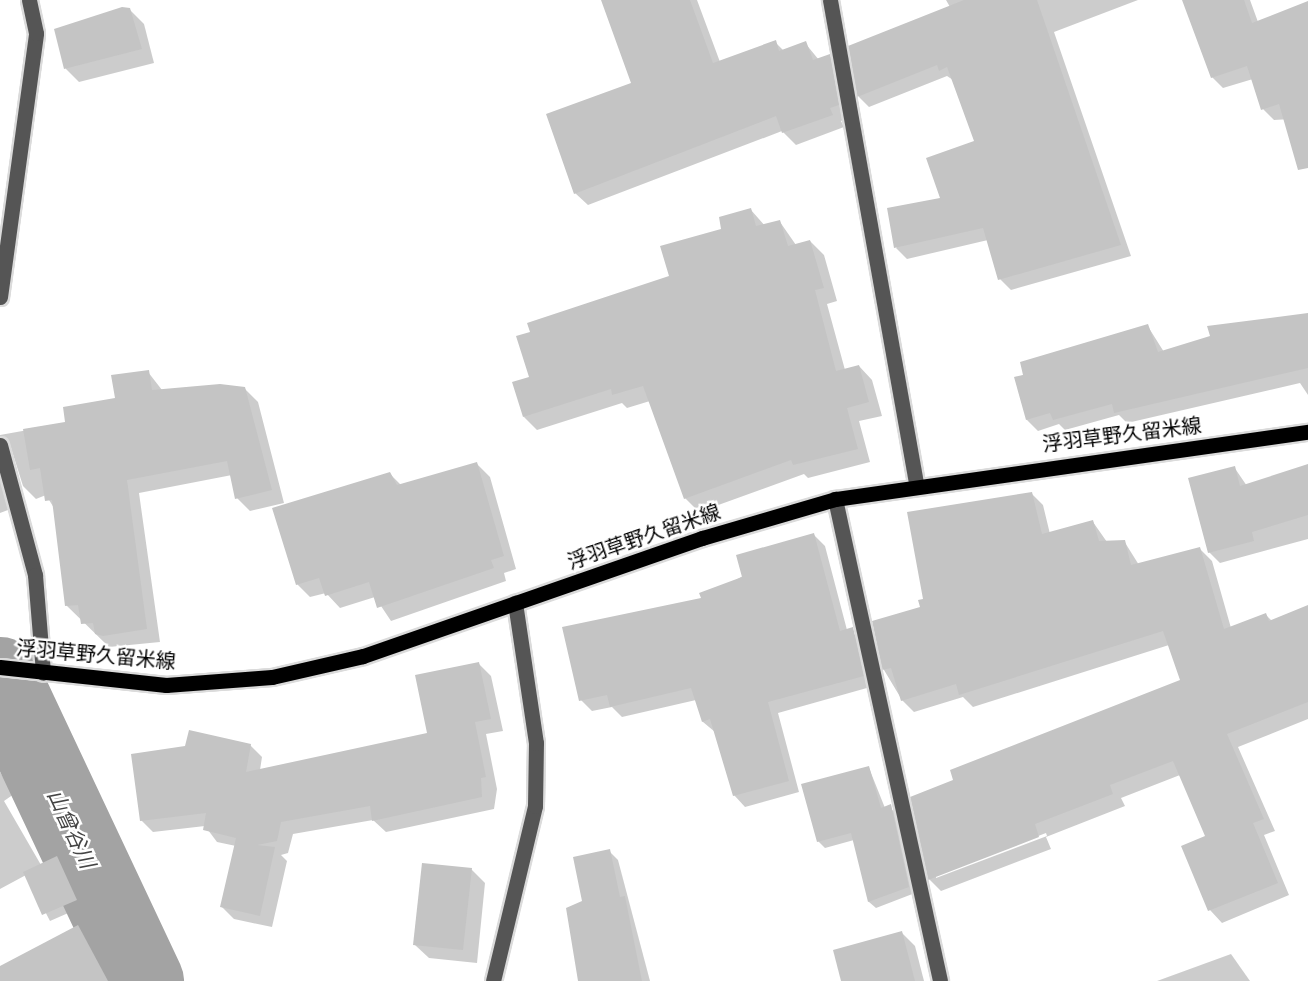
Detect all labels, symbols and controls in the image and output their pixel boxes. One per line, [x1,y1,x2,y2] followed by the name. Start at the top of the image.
[1041,413,1203,457] street label: 浮羽草野久留米線
[564,500,724,574] street label: 浮羽草野久留米線
[15,636,177,674] street label: 浮羽草野久留米線
[42,786,100,872] water label: 山曾谷川

